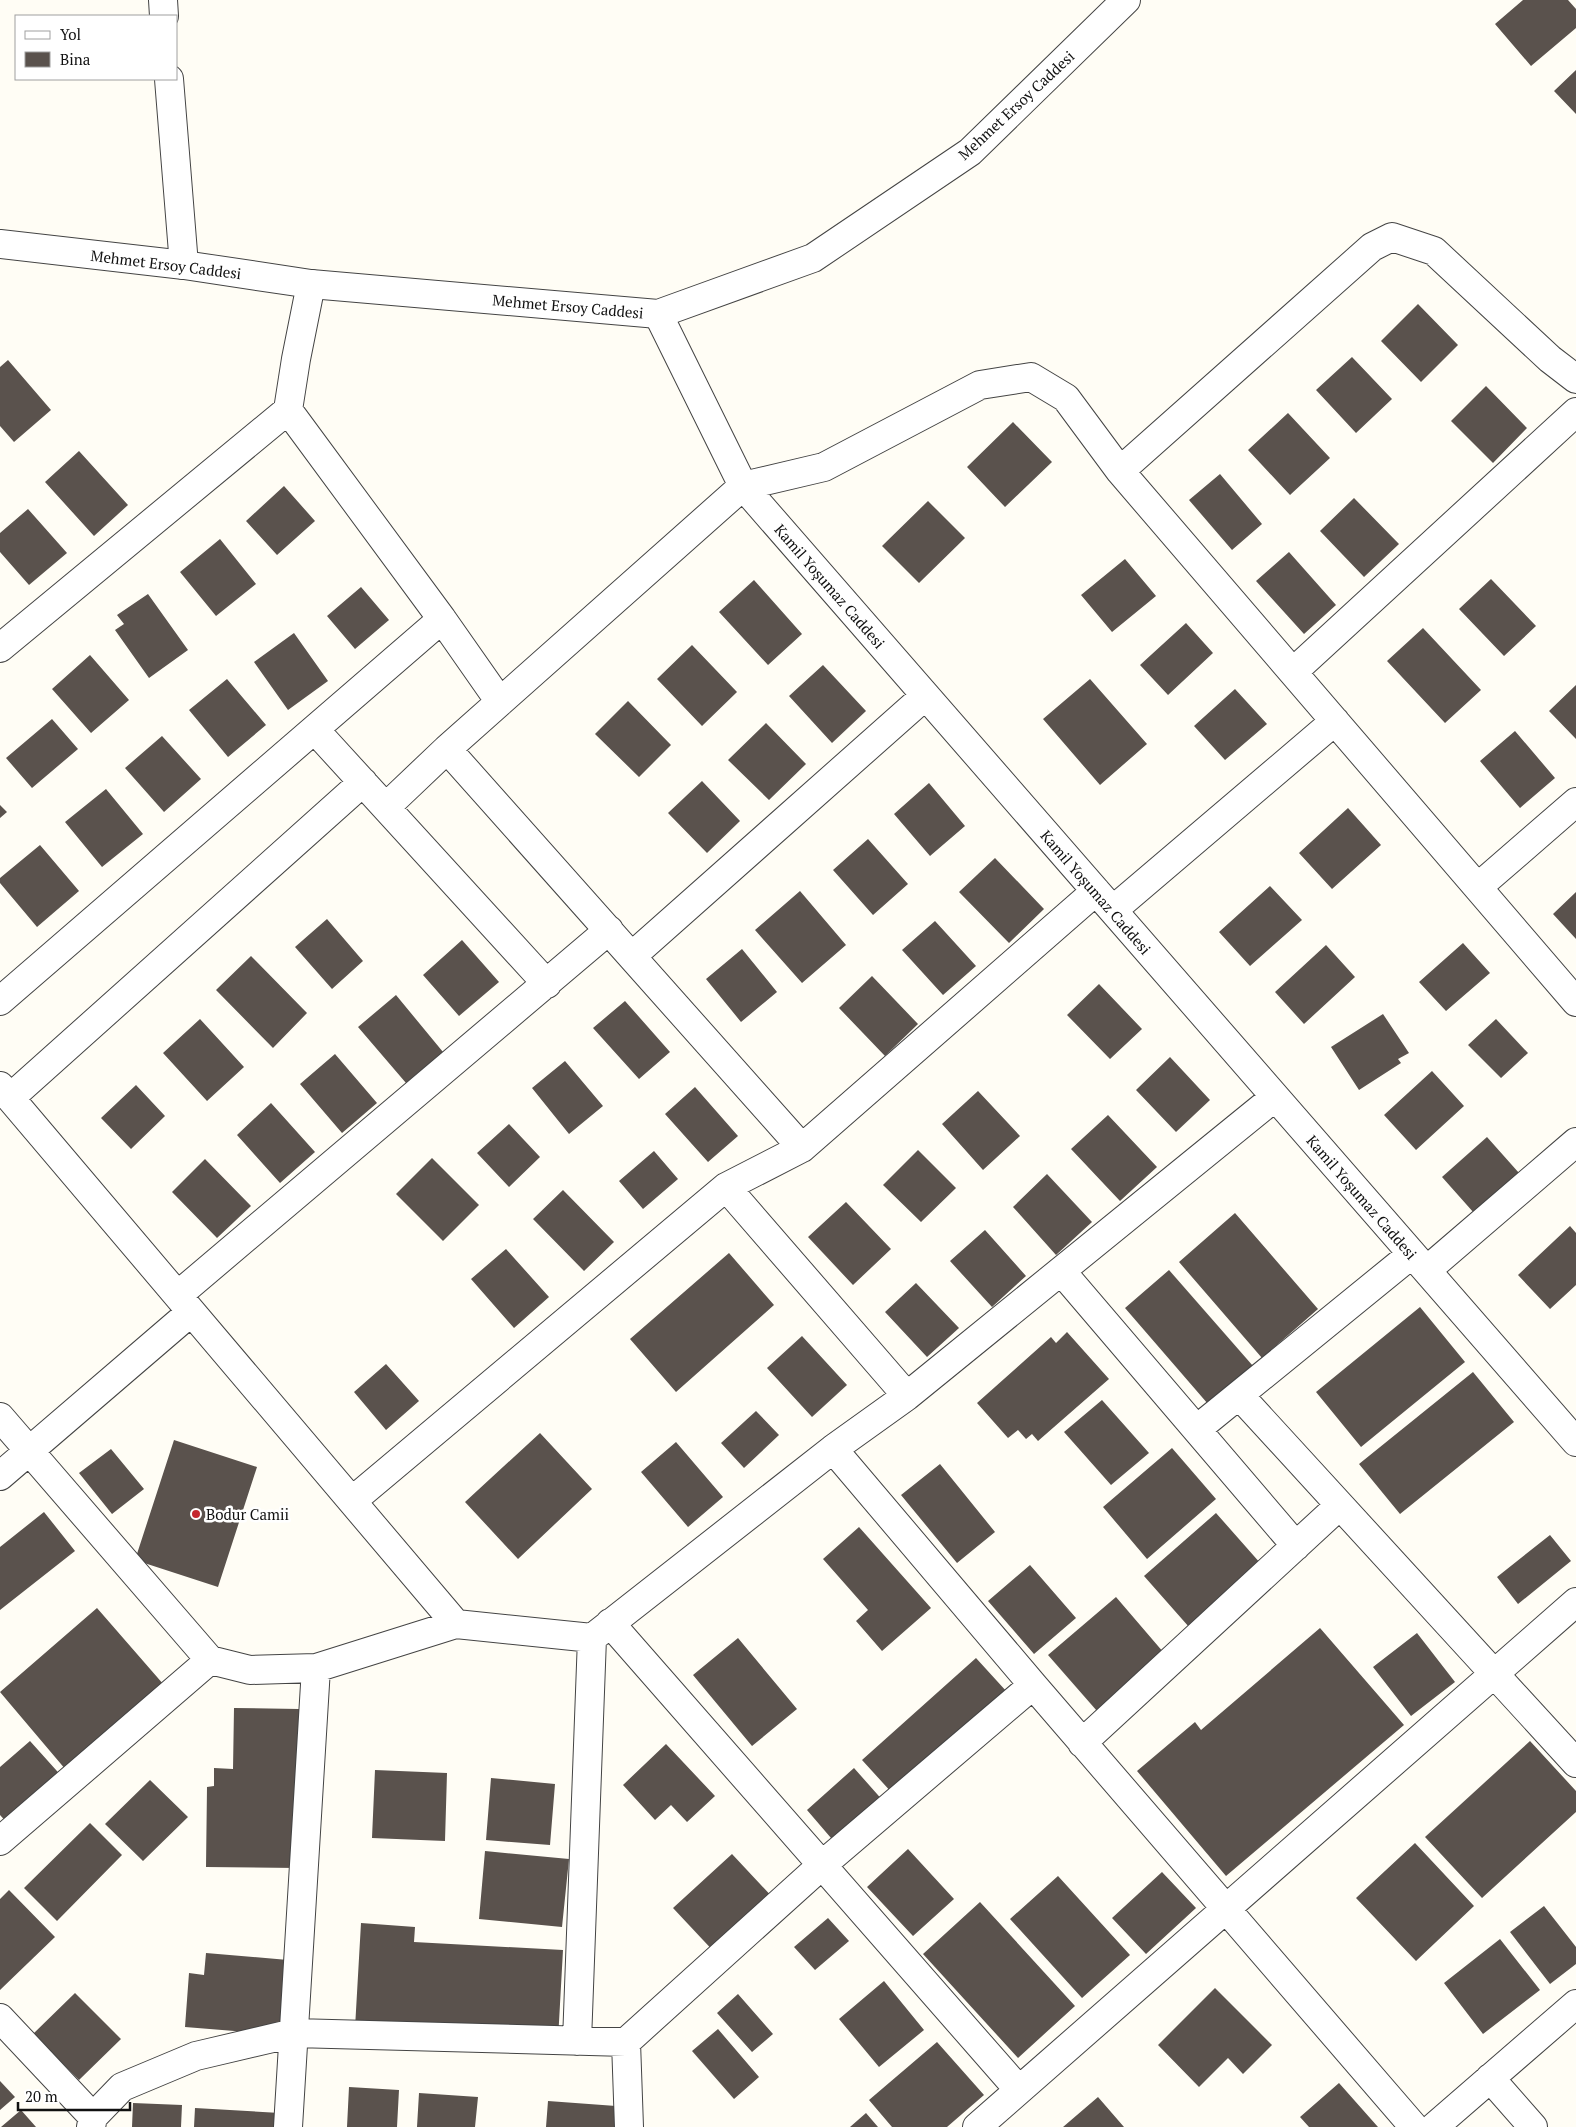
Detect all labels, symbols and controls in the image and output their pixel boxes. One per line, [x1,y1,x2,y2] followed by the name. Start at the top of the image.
[15,15,178,80] legend
[60,24,81,44] text: Yol
[954,46,1078,164] street label: Mehmet Ersoy Caddesi
[60,49,91,69] text: Bina
[89,245,243,283] street label: Mehmet Ersoy Caddesi
[492,289,644,323] street label: Mehmet Ersoy Caddesi
[770,520,890,652] street label: Kamil Yoşumaz Caddesi
[1036,826,1156,958] street label: Kamil Yoşumaz Caddesi
[1302,1131,1422,1263] street label: Kamil Yoşumaz Caddesi
[206,1504,289,1524] place label: Bodur Camii
[190,1508,202,1520] marker: Bodur Camii
[18,2080,130,2112] scale bar
[25,2086,58,2106] text: 20 m

